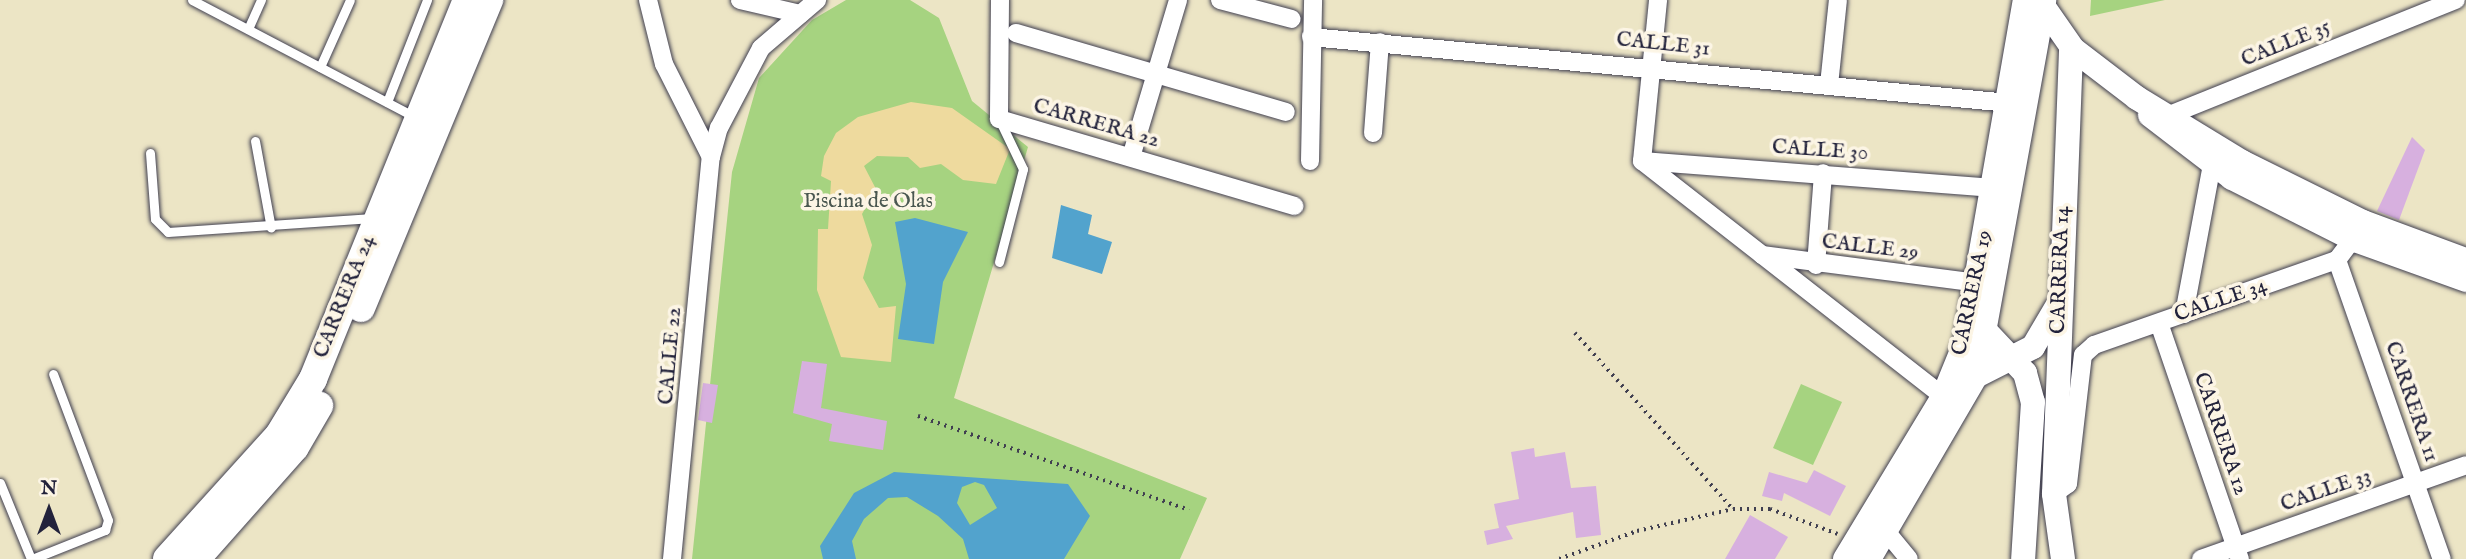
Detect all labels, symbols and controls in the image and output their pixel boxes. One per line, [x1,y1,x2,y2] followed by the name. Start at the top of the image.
[2238,15,2334,73] street label: CALLE 35
[1615,28,1711,62] street label: CALLE 31
[1030,94,1162,154] street label: CARRERA 22
[1771,135,1869,167] street label: CALLE 30
[803,189,933,215] park label: Piscina de Olas
[2046,206,2076,334] street label: CARRERA 14
[1947,228,1999,358] street label: CARRERA 19
[1820,230,1920,266] street label: CALLE 29
[309,232,381,362] street label: CARRERA 24
[2171,273,2271,329] street label: CALLE 34
[654,306,688,406] street label: CALLE 22
[2379,338,2443,466] street label: CARRERA 11
[2187,370,2253,498] street label: CARRERA 12
[2278,464,2374,518] street label: CALLE 33
[14,475,84,545] north arrow
[41,477,57,501] text: N

